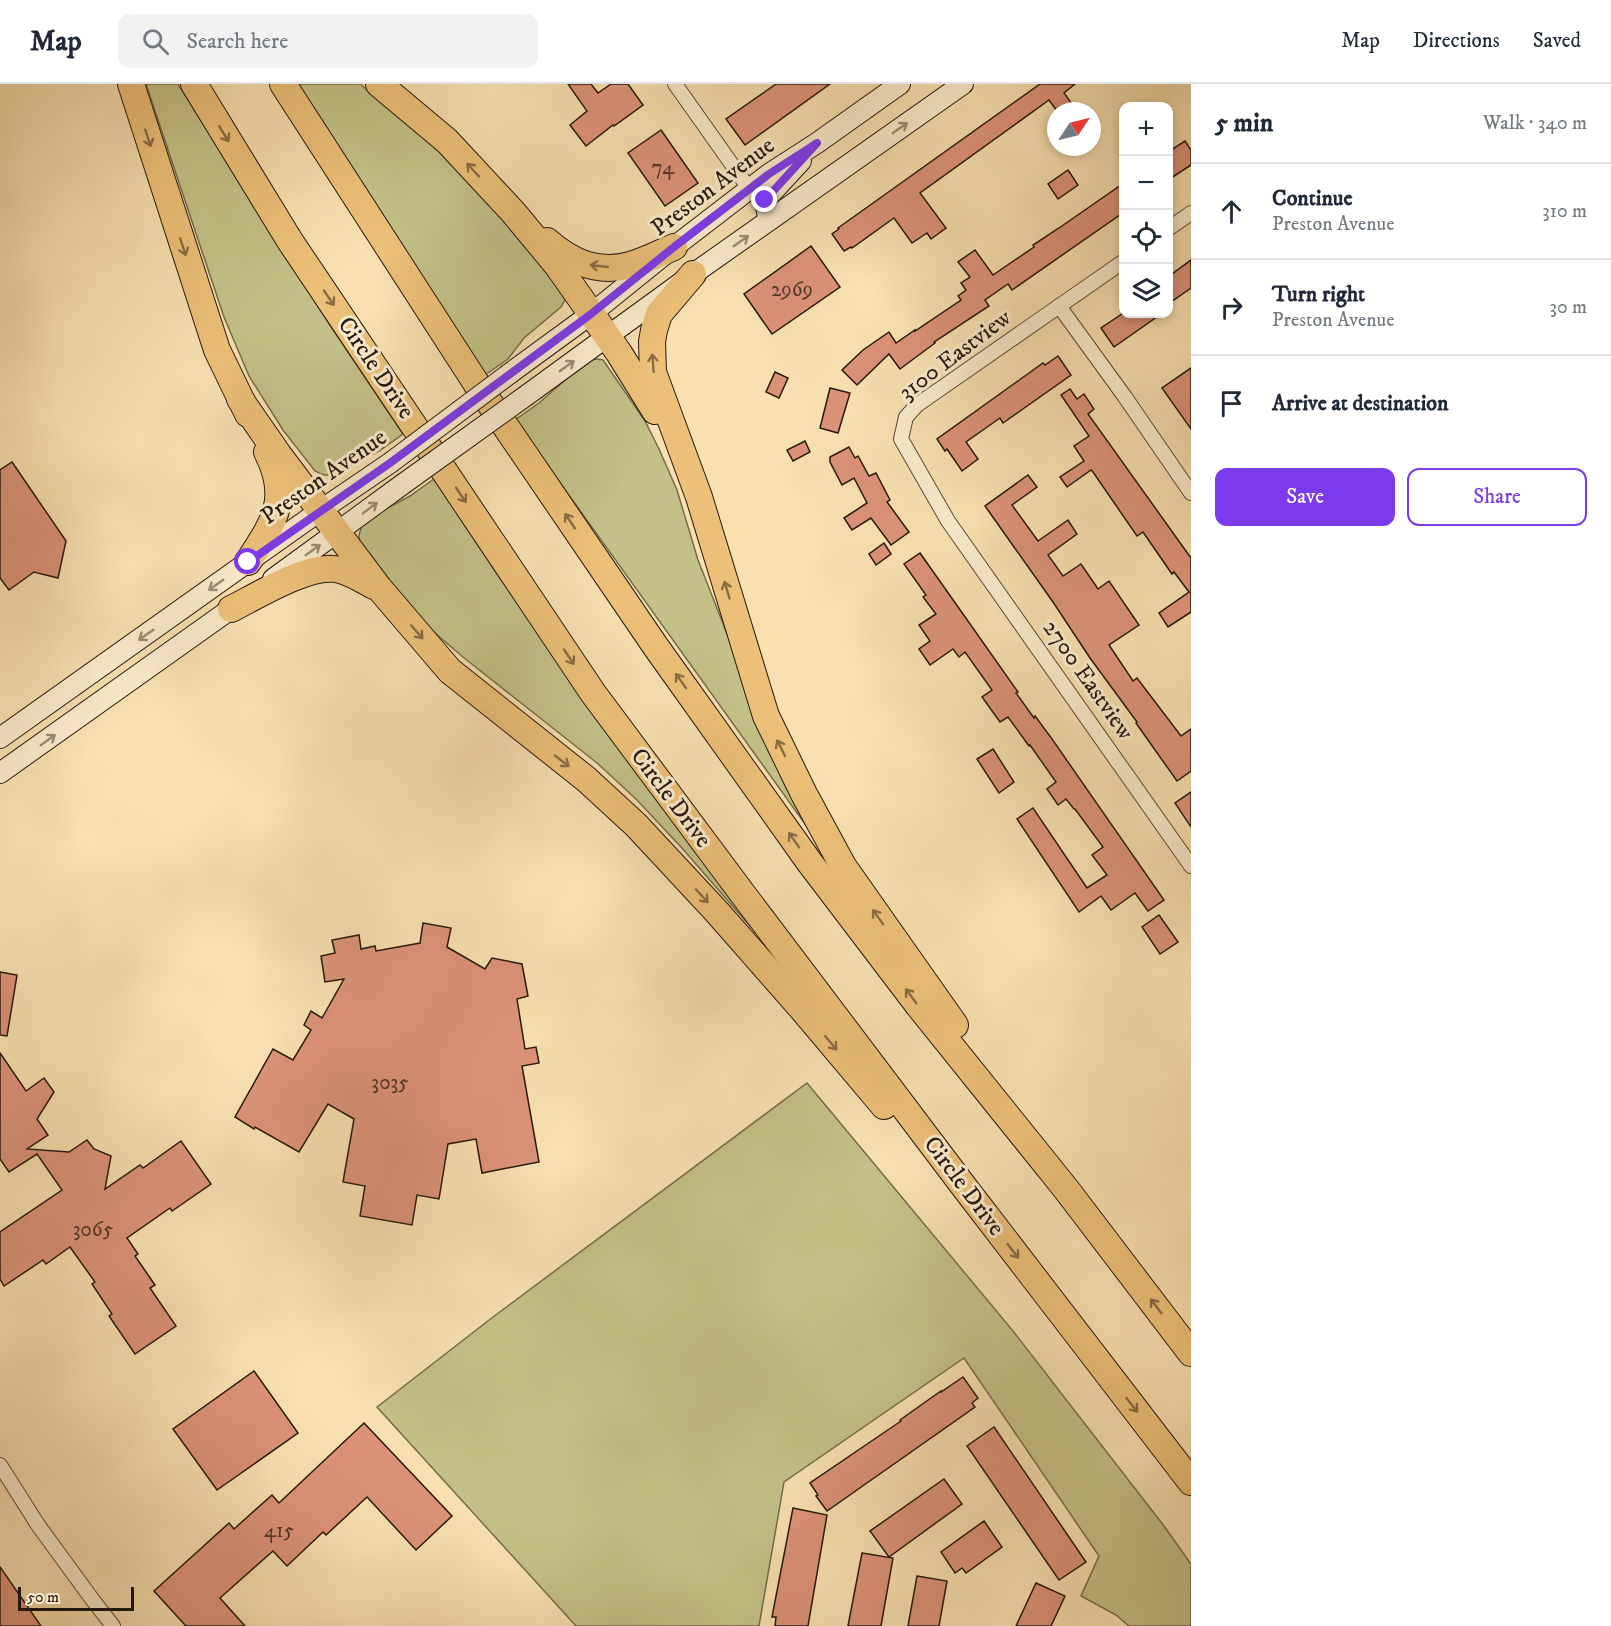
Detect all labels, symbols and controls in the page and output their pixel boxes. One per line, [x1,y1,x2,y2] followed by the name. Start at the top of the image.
[118,14,538,68] search box
[30,24,82,59] text: Map
[139,25,172,58] icon: search
[187,28,288,55] text: Search here
[1341,28,1380,54] text: Map
[1413,28,1500,54] text: Directions
[1533,28,1581,54] text: Saved
[1047,102,1101,156] north arrow
[1119,102,1173,318] map controls
[1119,102,1173,156] button: +
[1215,107,1273,140] text: 5 min
[1483,111,1587,136] text: Walk · 340 m
[892,122,908,134] one-way arrow
[219,125,231,142] one-way arrow
[143,128,154,147] one-way arrow
[645,131,781,243] street label: Preston Avenue
[652,155,675,181] house number: 74
[1119,156,1173,210] button: −
[466,162,481,177] one-way arrow
[1272,185,1353,212] text: Continue
[751,186,777,212] route end
[1215,195,1248,228] icon: ahead
[1542,199,1587,224] text: 310 m
[1119,210,1173,264] button: locate
[1272,212,1395,237] text: Preston Avenue
[732,235,748,247] one-way arrow
[178,237,189,256] one-way arrow
[589,260,609,271] one-way arrow
[1119,264,1173,318] button: layers
[771,277,813,303] house number: 2969
[1272,281,1365,308] text: Turn right
[323,290,335,306] one-way arrow
[1215,291,1248,324] icon: right
[1549,295,1587,320] text: 30 m
[893,302,1018,407] street label: 3100 Eastview
[1272,308,1395,333] text: Preston Avenue
[331,311,421,425] street label: Circle Drive
[647,353,658,373] one-way arrow
[559,360,575,372] one-way arrow
[1215,387,1248,420] icon: arrive
[1272,390,1449,417] text: Arrive at destination
[255,423,393,531] street label: Preston Avenue
[1215,468,1395,526] button: Save
[1407,468,1587,526] button: Share
[455,487,467,503] one-way arrow
[362,502,378,515] one-way arrow
[564,513,576,530] one-way arrow
[304,544,320,557] one-way arrow
[234,548,260,574] route start
[209,579,225,591] one-way arrow
[721,581,732,600] one-way arrow
[1036,614,1141,746] street label: 2700 Eastview
[410,624,424,639] one-way arrow
[138,629,154,641] one-way arrow
[563,649,575,665] one-way arrow
[675,674,687,690] one-way arrow
[39,734,56,746] one-way arrow
[775,739,787,757] one-way arrow
[624,742,718,854] street label: Circle Drive
[554,754,570,767] one-way arrow
[788,833,800,849] one-way arrow
[695,888,709,903] one-way arrow
[872,909,884,925] one-way arrow
[905,988,918,1004] one-way arrow
[824,1035,837,1051] one-way arrow
[371,1070,409,1096] house number: 3035
[917,1130,1011,1242] street label: Circle Drive
[73,1217,113,1243] house number: 3065
[1007,1242,1019,1258] one-way arrow
[1149,1299,1162,1315] one-way arrow
[1125,1397,1138,1413] one-way arrow
[264,1518,294,1544] house number: 415
[18,1584,134,1612] scale bar
[27,1587,59,1607] text: 50 m

